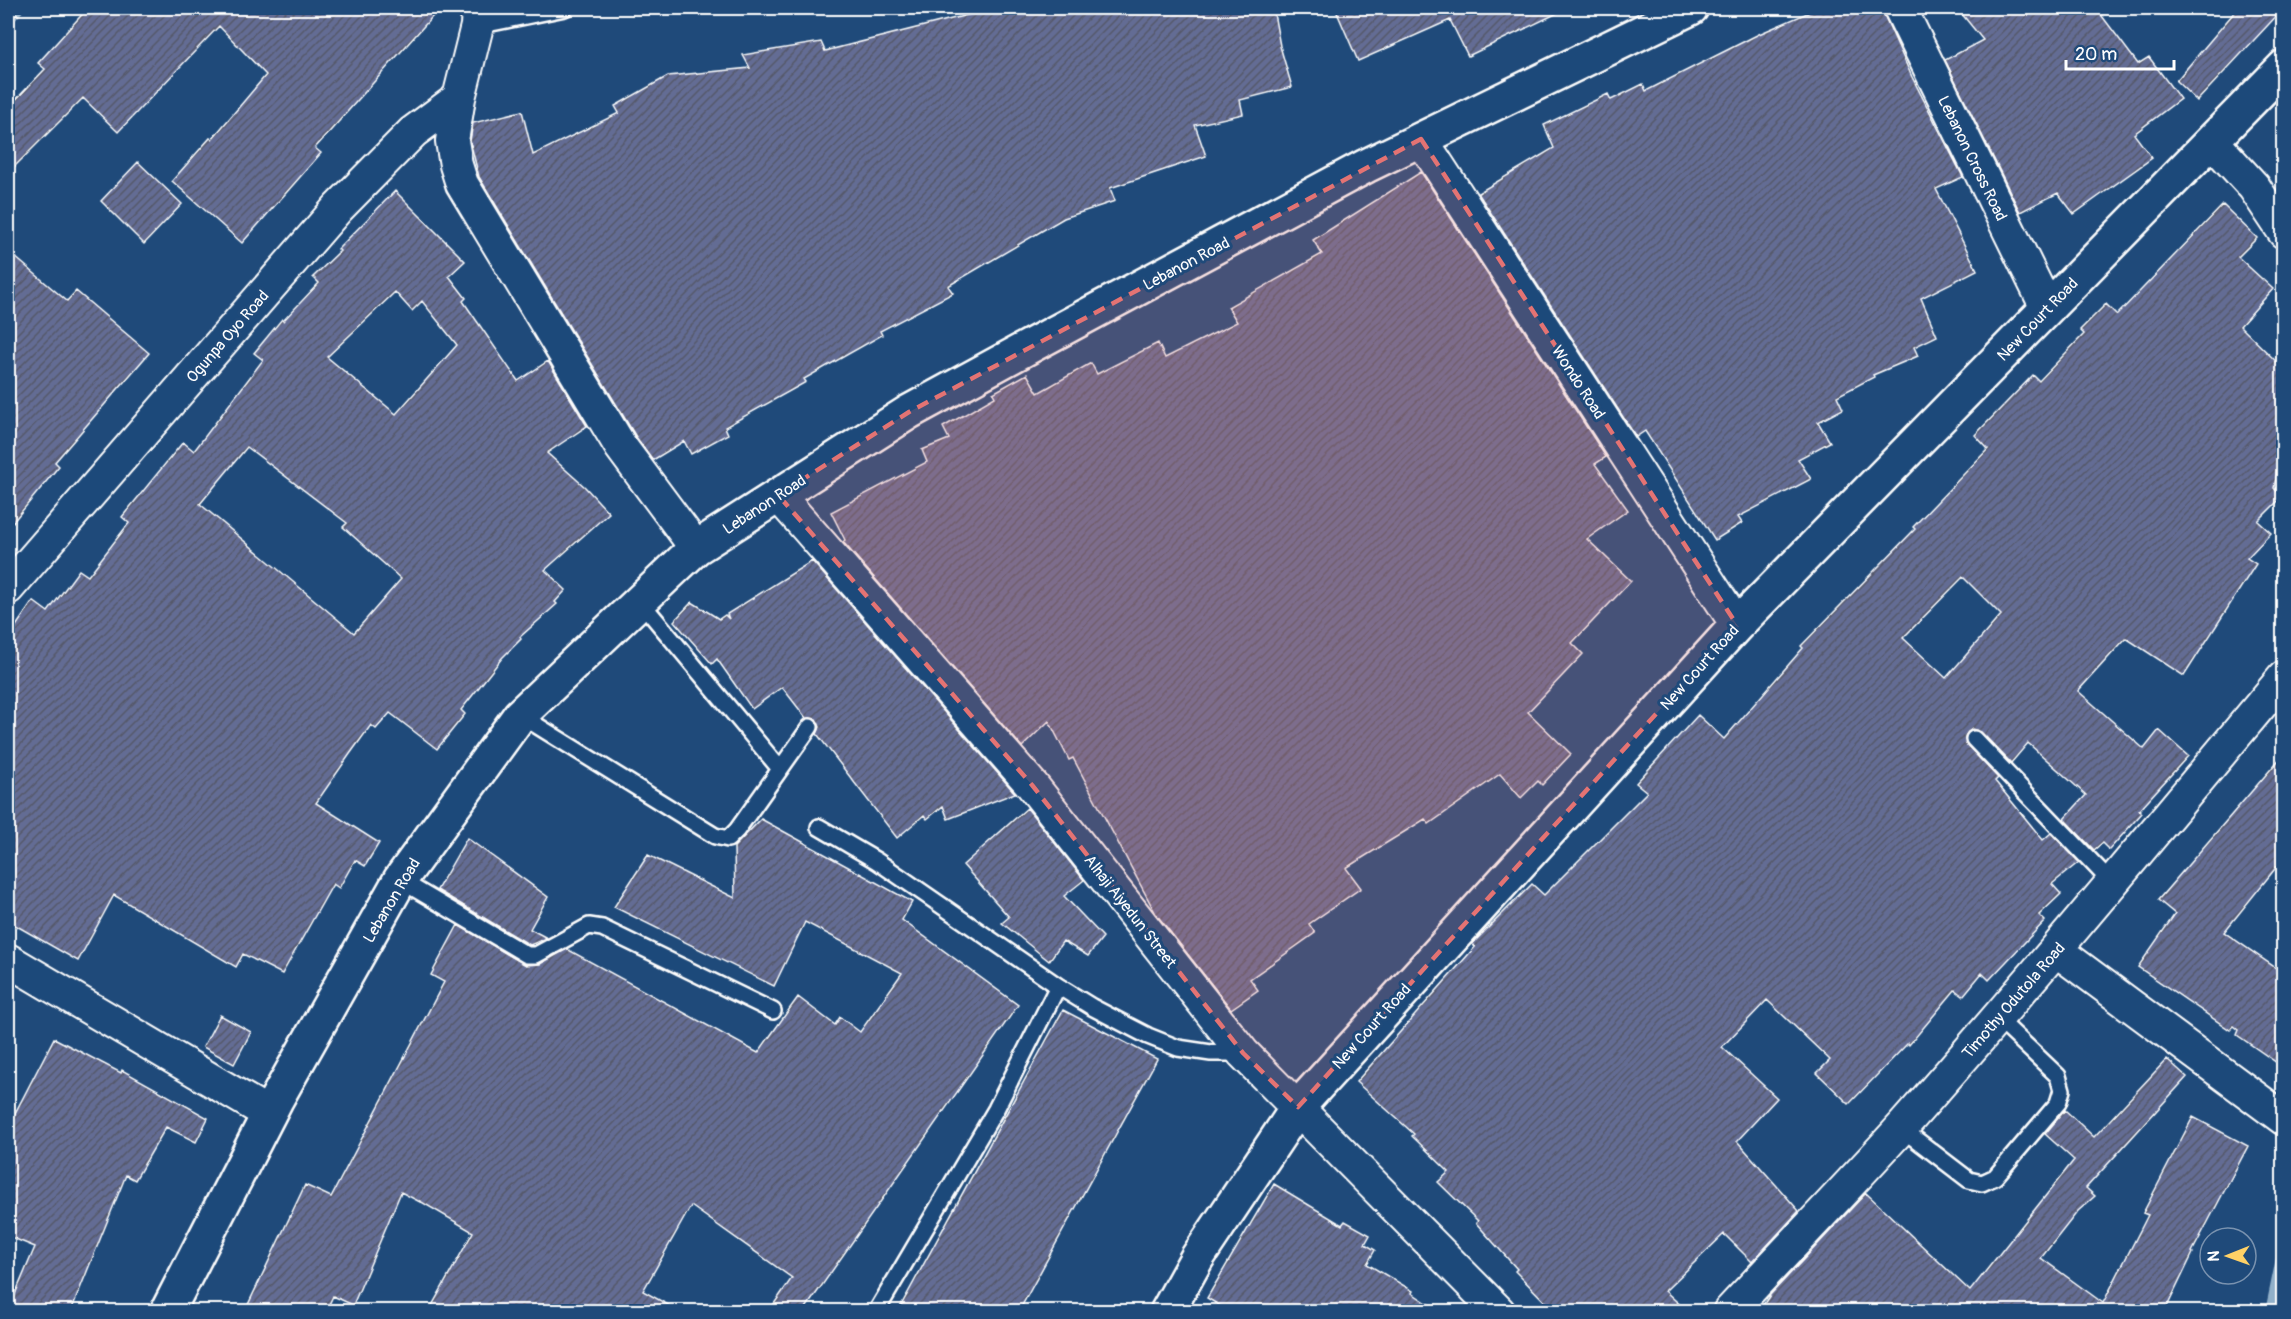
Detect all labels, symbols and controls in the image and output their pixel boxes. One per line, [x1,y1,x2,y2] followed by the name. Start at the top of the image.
[2066,33,2174,71] scale bar
[2075,43,2117,66] text: 20 m
[1933,93,2011,224] street label: Lebanon Cross Road
[1140,233,1233,295] street label: Lebanon Road
[1993,274,2083,366] street label: New Court Road
[182,286,273,387] street label: Ogunpa Oyo Road
[1547,342,1609,423] street label: Wondo Road
[719,471,810,539] street label: Lebanon Road
[1656,621,1743,715] street label: New Court Road
[1080,851,1181,973] street label: Alhaji Aiyedun Street
[359,855,425,946] street label: Lebanon Road
[1958,938,2070,1063] street label: Timothy Odutola Road
[1328,980,1415,1074] street label: New Court Road
[2198,1226,2258,1286] north arrow
[2204,1250,2224,1262] text: N

